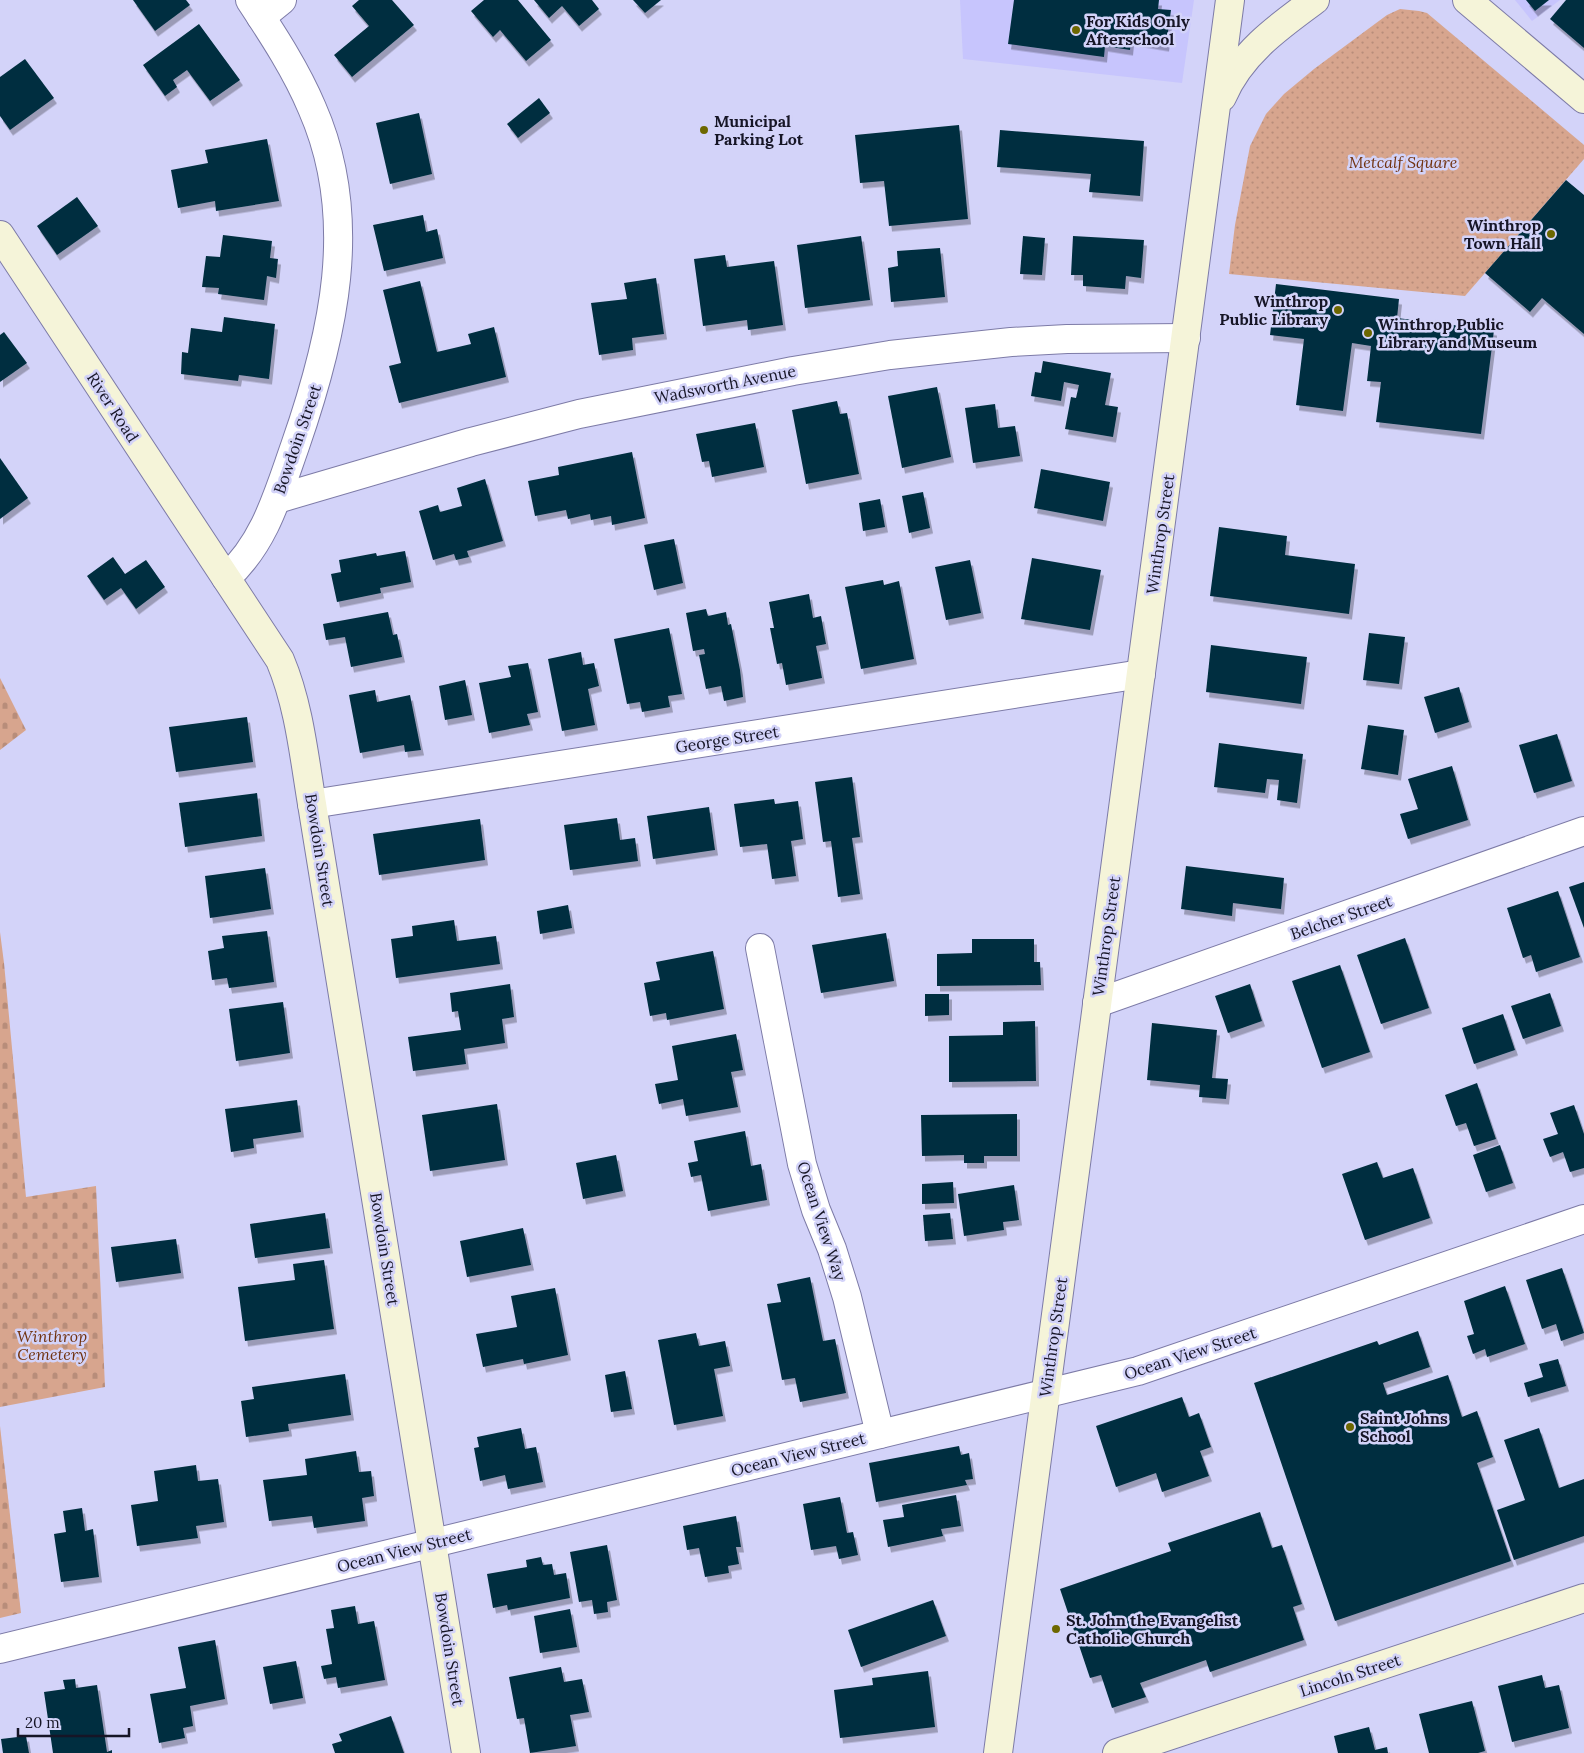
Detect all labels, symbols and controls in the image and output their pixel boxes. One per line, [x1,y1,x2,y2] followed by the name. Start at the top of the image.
[1086,11,1190,49] place label: For Kids Only Afterschool
[1070,24,1082,36] marker: For Kids Only Afterschool
[714,111,804,149] place label: Municipal Parking Lot
[698,124,710,136] marker: Municipal Parking Lot
[1349,152,1458,172] park label: Metcalf Square
[1464,215,1541,253] place label: Winthrop Town Hall
[1545,228,1557,240] marker: Winthrop Town Hall
[1219,291,1328,329] place label: Winthrop Public Library
[1332,304,1344,316] marker: Winthrop Public Library
[1378,314,1538,352] place label: Winthrop Public Library and Museum
[1362,327,1374,339] marker: Winthrop Public Library and Museum
[652,360,798,408] street label: Wadsworth Avenue
[83,368,143,446] street label: River Road
[269,381,325,496] street label: Bowdoin Street
[1142,472,1178,595] street label: Winthrop Street
[674,721,781,757] street label: George Street
[301,792,339,909] street label: Bowdoin Street
[1088,874,1124,997] street label: Winthrop Street
[1288,890,1395,944] street label: Belcher Street
[793,1159,851,1284] street label: Ocean View Way
[366,1191,404,1308] street label: Bowdoin Street
[1035,1275,1071,1398] street label: Winthrop Street
[1121,1322,1259,1384] street label: Ocean View Street
[17,1326,87,1364] park label: Winthrop Cemetery
[1360,1408,1448,1446] place label: Saint Johns School
[1344,1421,1356,1433] marker: Saint Johns School
[729,1427,868,1480] street label: Ocean View Street
[335,1523,474,1576] street label: Ocean View Street
[431,1591,469,1708] street label: Bowdoin Street
[1066,1610,1239,1648] place label: St. John the Evangelist Catholic Church
[1050,1623,1062,1635] marker: St. John the Evangelist Catholic Church
[1297,1649,1404,1701] street label: Lincoln Street
[18,1706,129,1738] scale bar
[25,1713,60,1732] text: 20 m

